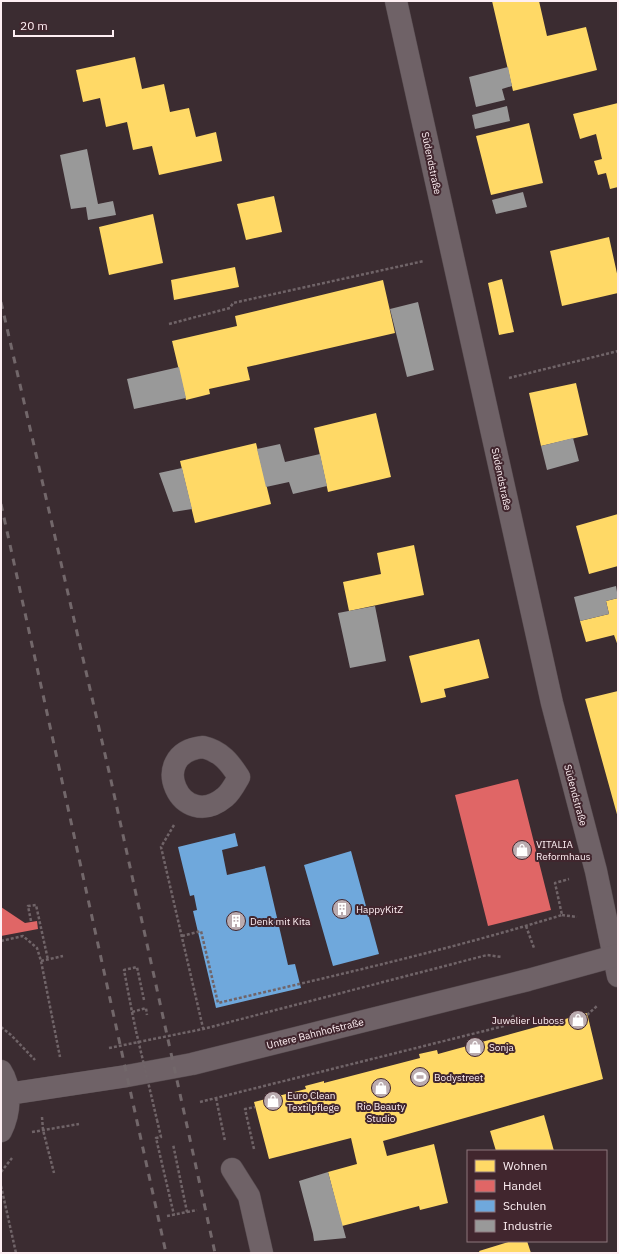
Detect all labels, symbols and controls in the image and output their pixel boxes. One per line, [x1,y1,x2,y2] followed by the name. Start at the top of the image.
[14,12,113,38] scale bar
[20,18,48,33] text: 20 m
[419,131,445,196] street label: Südendstraße
[489,447,515,512] street label: Südendstraße
[561,763,590,828] street label: Südendstraße
[536,838,591,863] place label: VITALIA Reformhaus
[511,839,533,861] shop icon: VITALIA Reformhaus
[331,898,353,920] building icon: HappyKitZ
[356,903,403,916] place label: HappyKitZ
[225,910,247,932] building icon: Denk mit Kita
[250,915,311,928] place label: Denk mit Kita
[567,1009,589,1031] shop icon: Juwelier Luboss
[492,1014,564,1027] place label: Juwelier Luboss
[265,1015,366,1052] street label: Untere Bahnhofstraße
[464,1036,486,1058] shop icon: Sonja
[489,1041,515,1054] place label: Sonja
[409,1066,431,1088] sports icon: Bodystreet
[434,1071,484,1084] place label: Bodystreet
[370,1077,392,1099] shop icon: Rio Beauty Studio
[287,1089,340,1114] place label: Euro Clean Textilpflege
[262,1090,284,1112] shop icon: Euro Clean Textilpflege
[357,1100,405,1125] place label: Rio Beauty Studio
[467,1150,607,1242] legend
[503,1158,547,1173] text: Wohnen
[503,1178,542,1193] text: Handel
[503,1198,546,1213] text: Schulen
[503,1218,553,1233] text: Industrie

